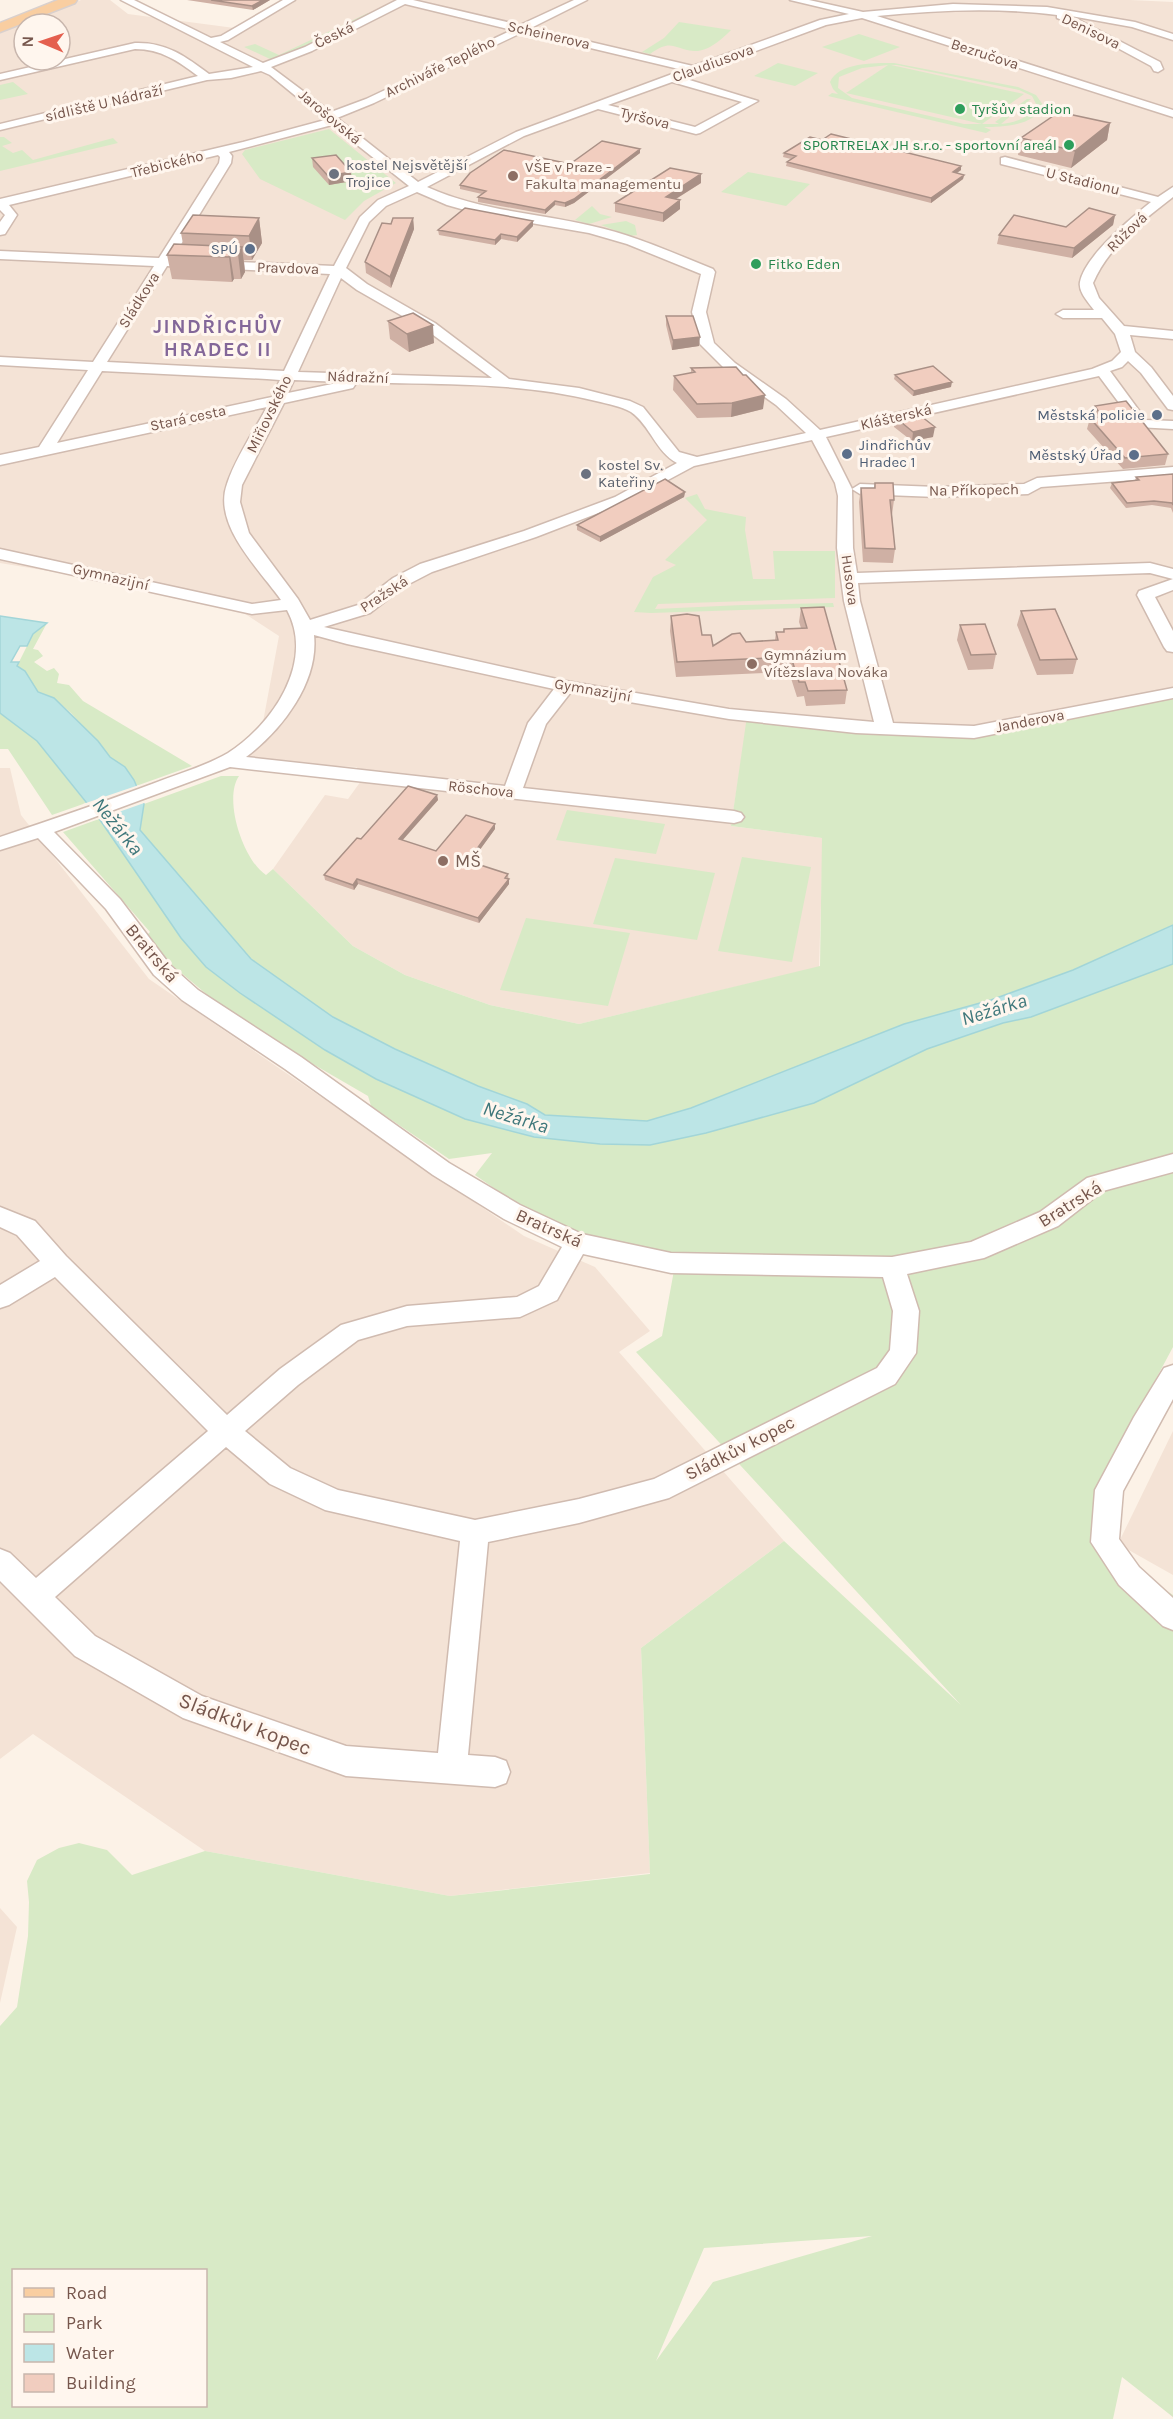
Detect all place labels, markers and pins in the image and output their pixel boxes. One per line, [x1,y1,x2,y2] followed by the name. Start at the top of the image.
[972,100,1071,118] place label: Tyršův stadion
[953,102,967,116] marker: Tyršův stadion
[803,136,1057,154] place label: SPORTRELAX JH s.r.o. - sportovní areál
[1062,138,1076,152] marker: SPORTRELAX JH s.r.o. - sportovní areál
[346,156,468,191] place label: kostel Nejsvětější Trojice
[525,158,681,193] place label: VŠE v Praze - Fakulta managementu
[327,167,341,181] marker: kostel Nejsvětější Trojice
[506,169,520,183] marker: VŠE v Praze - Fakulta managementu
[211,240,238,258] place label: SPÚ
[243,242,257,256] marker: SPÚ
[768,255,840,273] place label: Fitko Eden
[749,257,763,271] marker: Fitko Eden
[1037,406,1145,424] place label: Městská policie
[1150,408,1164,422] marker: Městská policie
[859,436,931,471] place label: Jindřichův Hradec 1
[1029,446,1122,464] place label: Městský Úřad
[840,447,854,461] marker: Jindřichův Hradec 1
[1127,448,1141,462] marker: Městský Úřad
[598,456,663,491] place label: kostel Sv. Kateřiny
[579,467,593,481] marker: kostel Sv. Kateřiny
[764,646,888,681] place label: Gymnázium Vítězslava Nováka
[745,657,759,671] marker: Gymnázium Vítězslava Nováka
[455,850,481,872] place label: MŠ
[436,854,450,868] marker: MŠ

